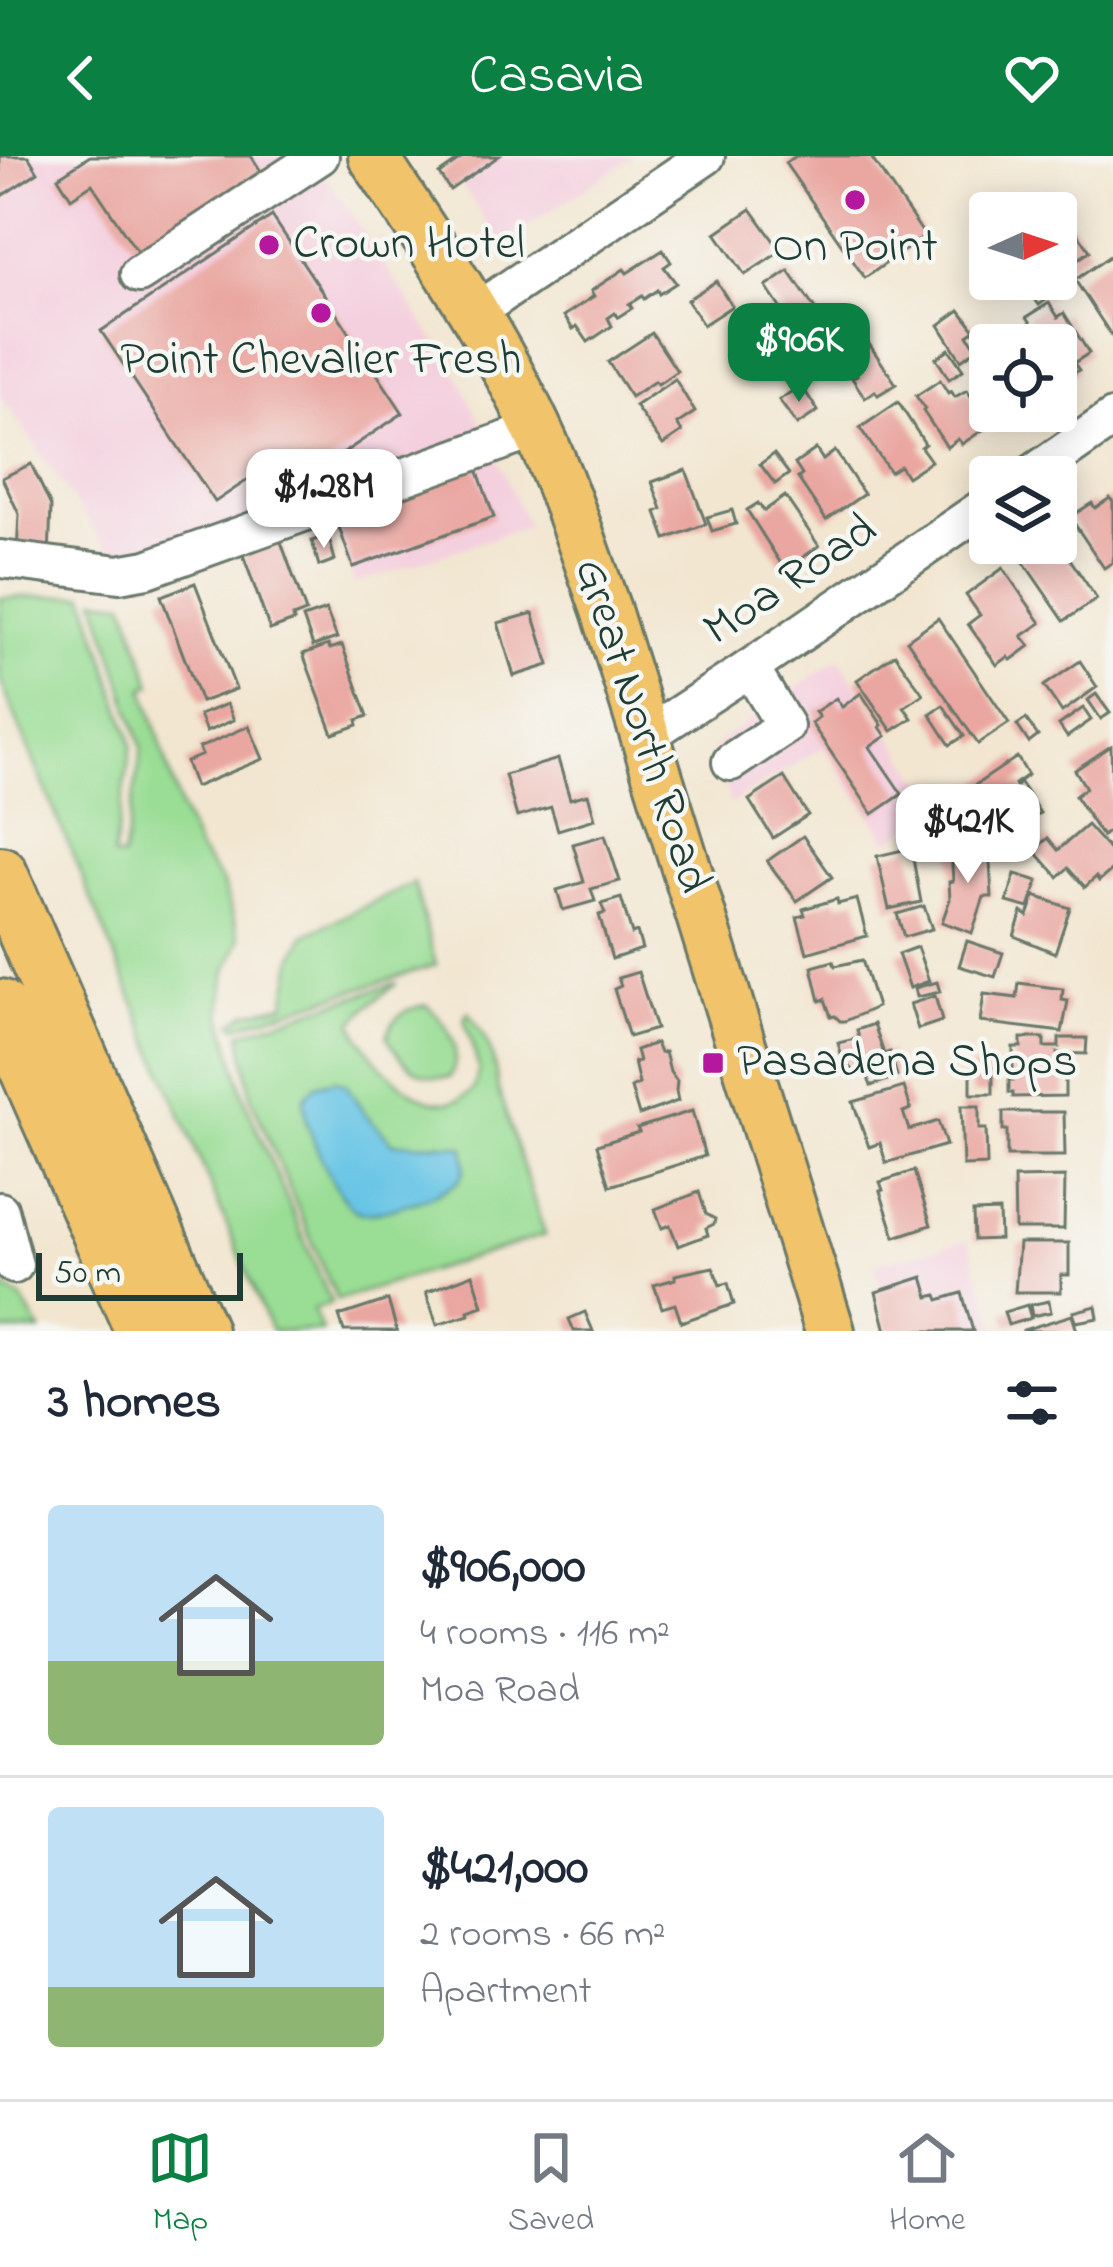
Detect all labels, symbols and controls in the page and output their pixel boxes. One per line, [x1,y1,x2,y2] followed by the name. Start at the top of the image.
[469,39,644,117] text: Casavia
[48,45,114,111] icon: back
[999,45,1065,111] icon: heart
[842,187,868,213] marker: On Point
[969,192,1077,300] north arrow
[969,192,1077,564] map controls
[293,210,525,280] place label: Crown Hotel
[772,213,938,283] place label: On Point
[256,232,282,258] marker: Crown Hotel
[308,300,334,326] marker: Point Chevalier Fresh
[715,303,883,405] pin: $906K
[755,313,843,370] text: $906K
[969,324,1077,432] button: locate
[120,326,522,396] place label: Point Chevalier Fresh
[226,449,422,551] pin: $1.28M
[969,456,1077,564] button: layers
[273,459,375,516] text: $1.28M
[690,497,892,665] street label: Moa Road
[554,550,728,902] street label: Great North Road
[884,784,1052,886] pin: $421K
[923,794,1013,851] text: $421K
[737,1028,1077,1098] place label: Pasadena Shops
[700,1050,726,1076] marker: Pasadena Shops
[36,1247,243,1300] scale bar
[54,1250,121,1298] text: 50 m
[48,1366,221,1441] text: 3 homes
[999,1370,1065,1436] icon: filters
[420,1531,586,1606] text: $906,000
[144,1553,288,1697] icon: home
[420,1606,670,1663] text: 4 rooms · 116 m²
[420,1663,580,1720] text: Moa Road
[420,1832,588,1907] text: $421,000
[144,1855,288,1999] icon: home
[420,1907,666,1964] text: 2 rooms · 66 m²
[420,1964,592,2021] text: Apartment
[147,2125,213,2245] tab: Map
[508,2125,594,2245] tab: Saved
[889,2125,966,2245] tab: Home

